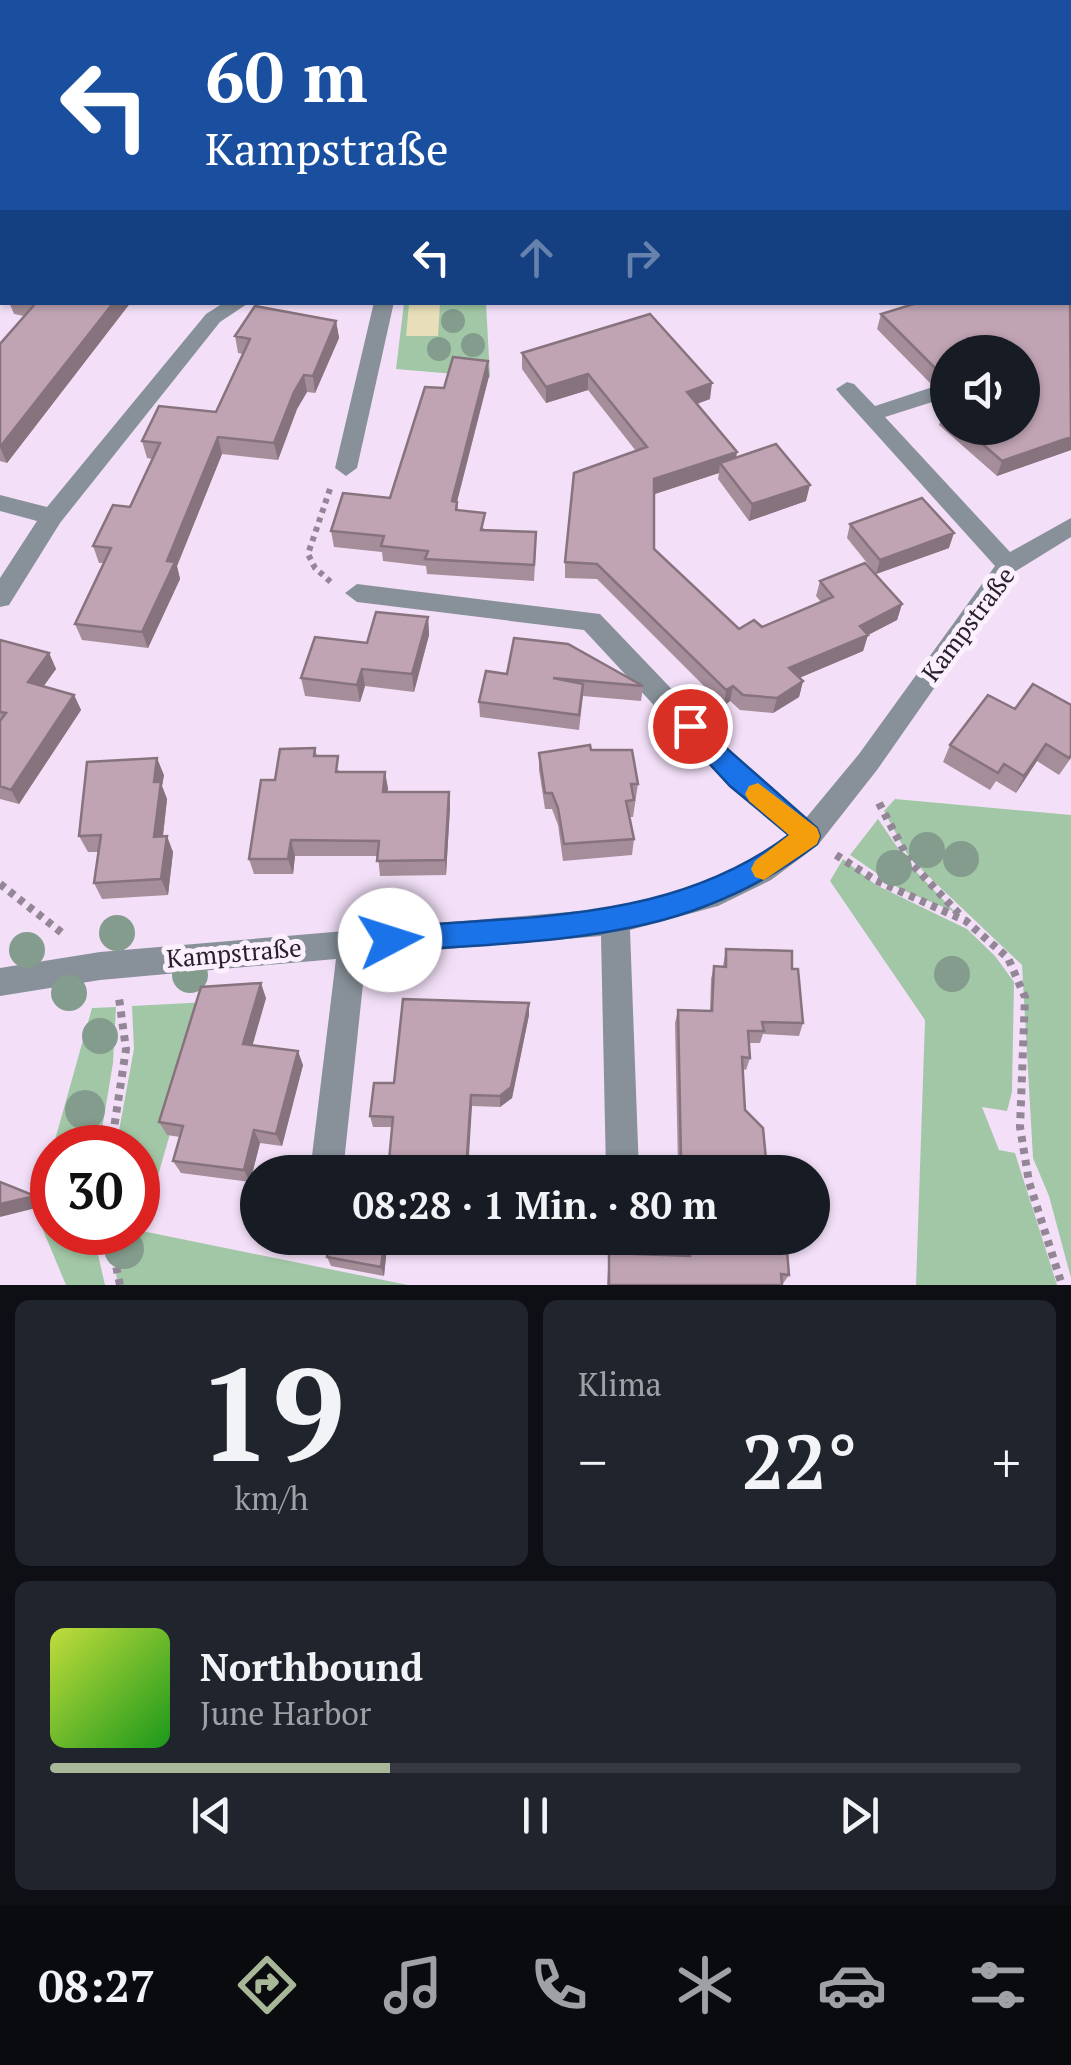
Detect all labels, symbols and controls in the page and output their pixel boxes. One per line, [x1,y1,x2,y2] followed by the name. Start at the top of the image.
[205,29,368,122] text: 60 m
[40,40,170,170] icon: left
[205,118,449,178] text: Kampstraße
[404,230,459,285] icon: left
[509,230,564,285] icon: ahead
[614,230,669,285] icon: right
[930,335,1040,445] map controls
[930,335,1040,445] button: sound
[914,560,1022,688] street label: Kampstraße
[648,684,733,769] pin
[663,699,718,754] icon: arrive
[338,888,442,992] position arrow
[165,930,303,975] street label: Kampstraße
[30,1125,160,1255] speed limit sign: 30
[353,1180,717,1230] text: 08:28 · 1 Min. · 80 m
[198,1326,345,1498] text: 19
[578,1363,662,1405] text: Klima
[742,1411,857,1510] text: 22°
[578,1425,607,1498] text: −
[992,1425,1021,1498] text: +
[235,1477,308,1519] text: km/h
[200,1642,423,1692] text: Northbound
[200,1692,371,1734] text: June Harbor
[184,1788,239,1843] icon: previous
[508,1788,563,1843] icon: pause
[832,1788,887,1843] icon: next
[232,1950,302,2020] icon: directions
[378,1950,448,2020] icon: music
[524,1950,594,2020] icon: phone
[670,1950,740,2020] icon: climate
[817,1950,887,2020] icon: car
[963,1950,1033,2020] icon: filters
[38,1955,155,2015] text: 08:27

